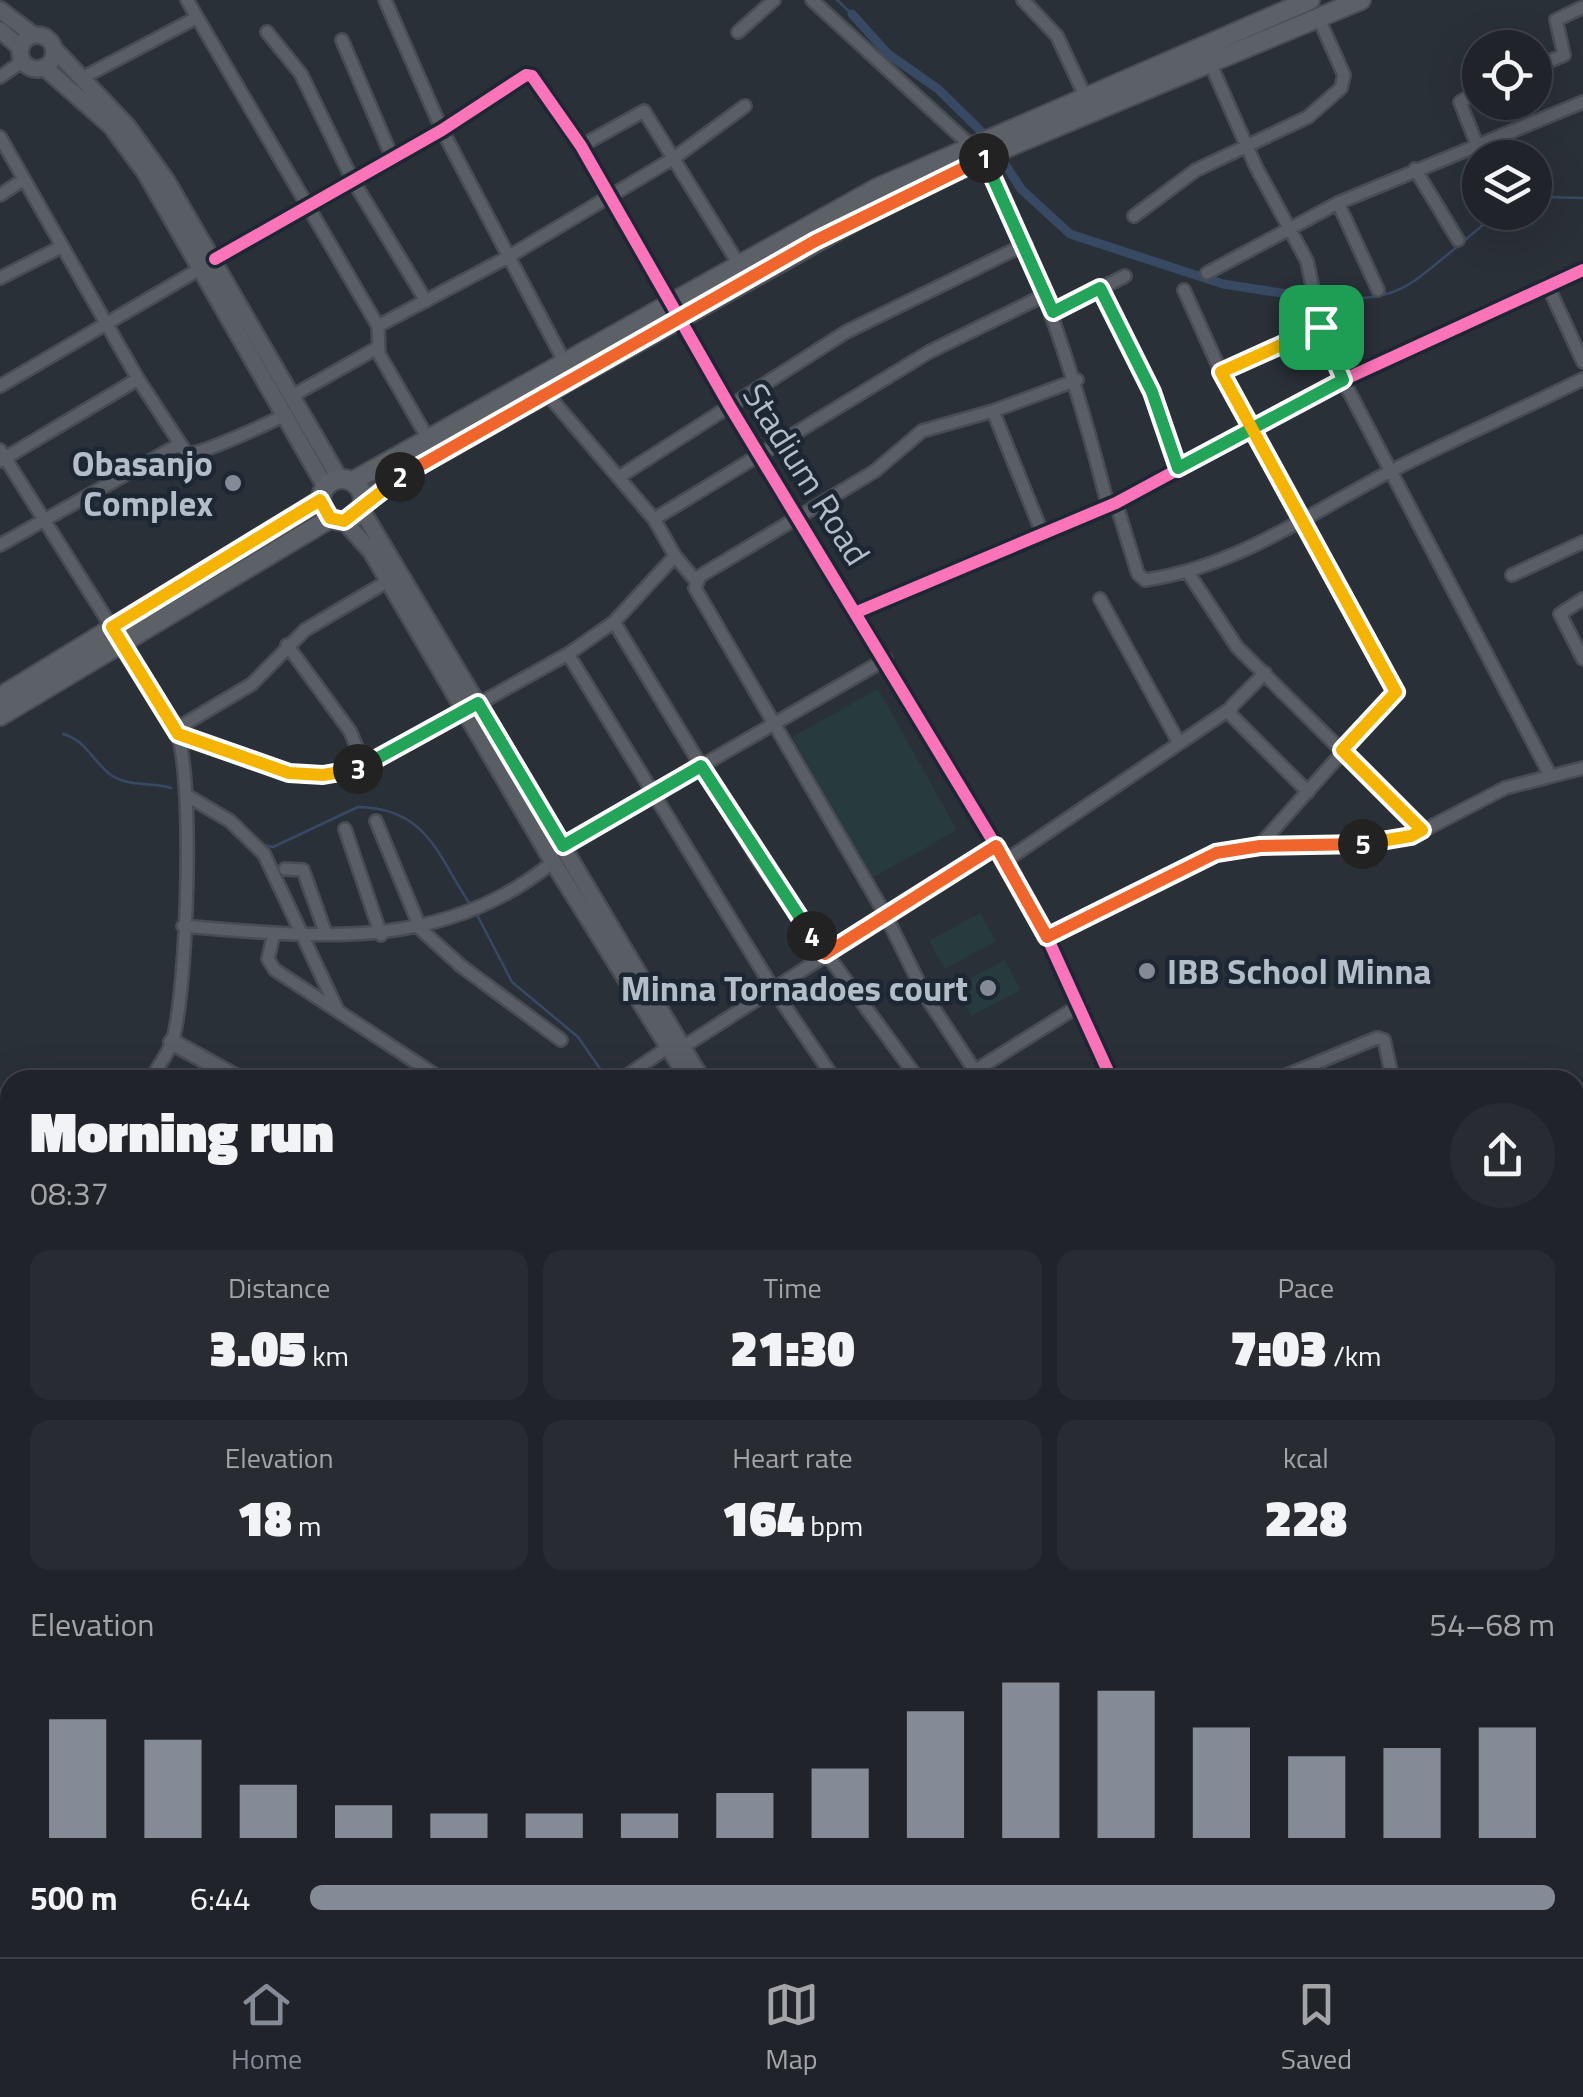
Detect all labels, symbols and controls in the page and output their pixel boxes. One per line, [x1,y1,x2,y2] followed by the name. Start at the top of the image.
[1462,30,1552,230] map controls
[1462,30,1552,120] button: locate
[959,133,1009,183] pin: 1
[976,136,992,179] text: 1
[1462,140,1552,230] button: layers
[1279,285,1364,370] pin
[1294,300,1349,355] icon: arrive
[730,372,884,576] street label: Stadium Road
[72,436,213,530] place label: Obasanjo Complex
[375,452,425,502] pin: 2
[392,455,408,498] text: 2
[222,472,244,494] marker: Obasanjo Complex
[333,744,383,794] pin: 3
[350,747,366,790] text: 3
[1338,819,1388,869] pin: 5
[1355,822,1371,865] text: 5
[787,911,837,961] pin: 4
[804,914,820,957] text: 4
[1167,944,1431,998] place label: IBB School Minna
[1136,960,1158,982] marker: IBB School Minna
[621,961,968,1015] place label: Minna Tornadoes court
[977,977,999,999] marker: Minna Tornadoes court
[30,1090,334,1173] text: Morning run
[1450,1103,1555,1208] button: share
[30,1169,109,1217] text: 08:37
[228,1266,330,1309] text: Distance
[763,1266,822,1309] text: Time
[1277,1266,1334,1309] text: Pace
[209,1309,306,1385] text: 3.05
[730,1309,855,1385] text: 21:30
[1230,1309,1327,1385] text: 7:03
[306,1334,349,1377] text: km
[1327,1334,1382,1377] text: /km
[225,1436,334,1479] text: Elevation
[732,1436,853,1479] text: Heart rate
[1283,1436,1329,1479] text: kcal
[237,1479,292,1555] text: 18
[722,1479,804,1555] text: 164
[1265,1479,1347,1555] text: 228
[292,1504,321,1547] text: m
[804,1504,863,1547] text: bpm
[30,1600,154,1648] text: Elevation
[1429,1600,1555,1648] text: 54–68 m
[30,1874,118,1922] text: 500 m
[190,1874,251,1922] text: 6:44
[231,1977,302,2080] tab: Home
[764,1977,819,2080] tab: Map
[1281,1977,1352,2080] tab: Saved

